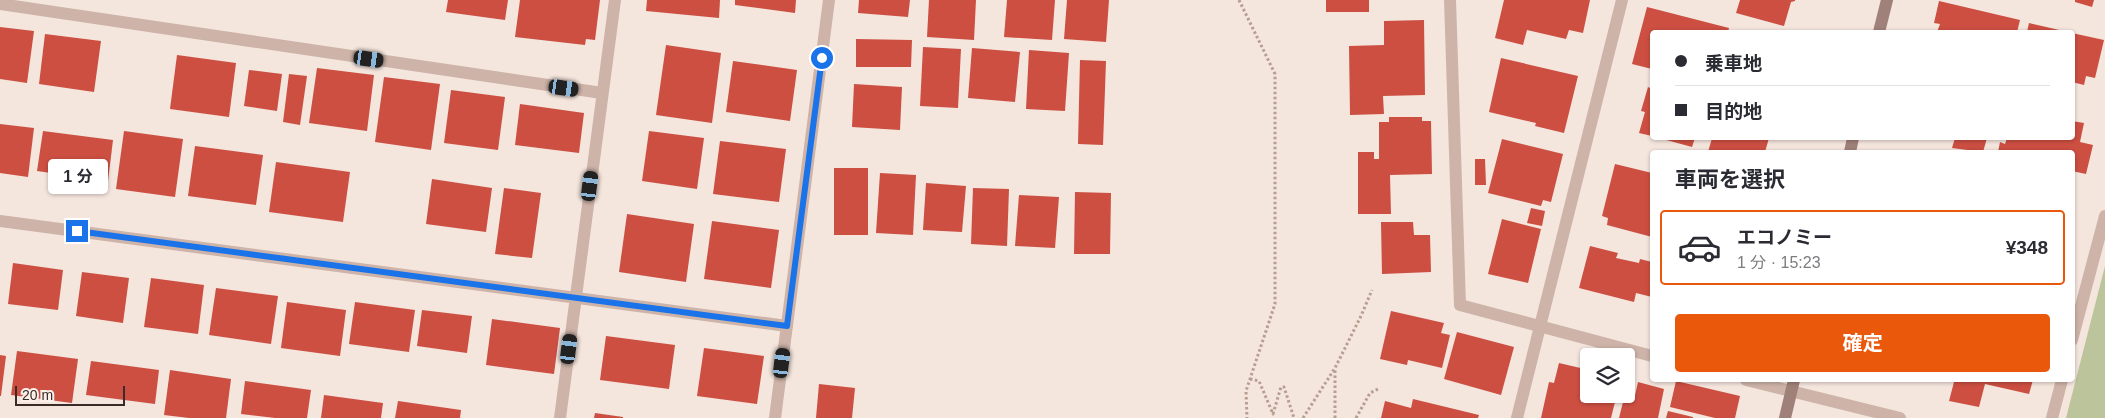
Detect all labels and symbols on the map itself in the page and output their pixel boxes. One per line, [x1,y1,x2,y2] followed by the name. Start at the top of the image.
[811,47,833,69] route start
[353,49,384,69] car
[548,78,579,98] car
[47,158,107,194] callout: 1 分
[580,170,599,202] car
[66,220,88,242] route end
[559,333,578,365] car
[772,347,791,379] car
[15,383,125,406] scale bar

